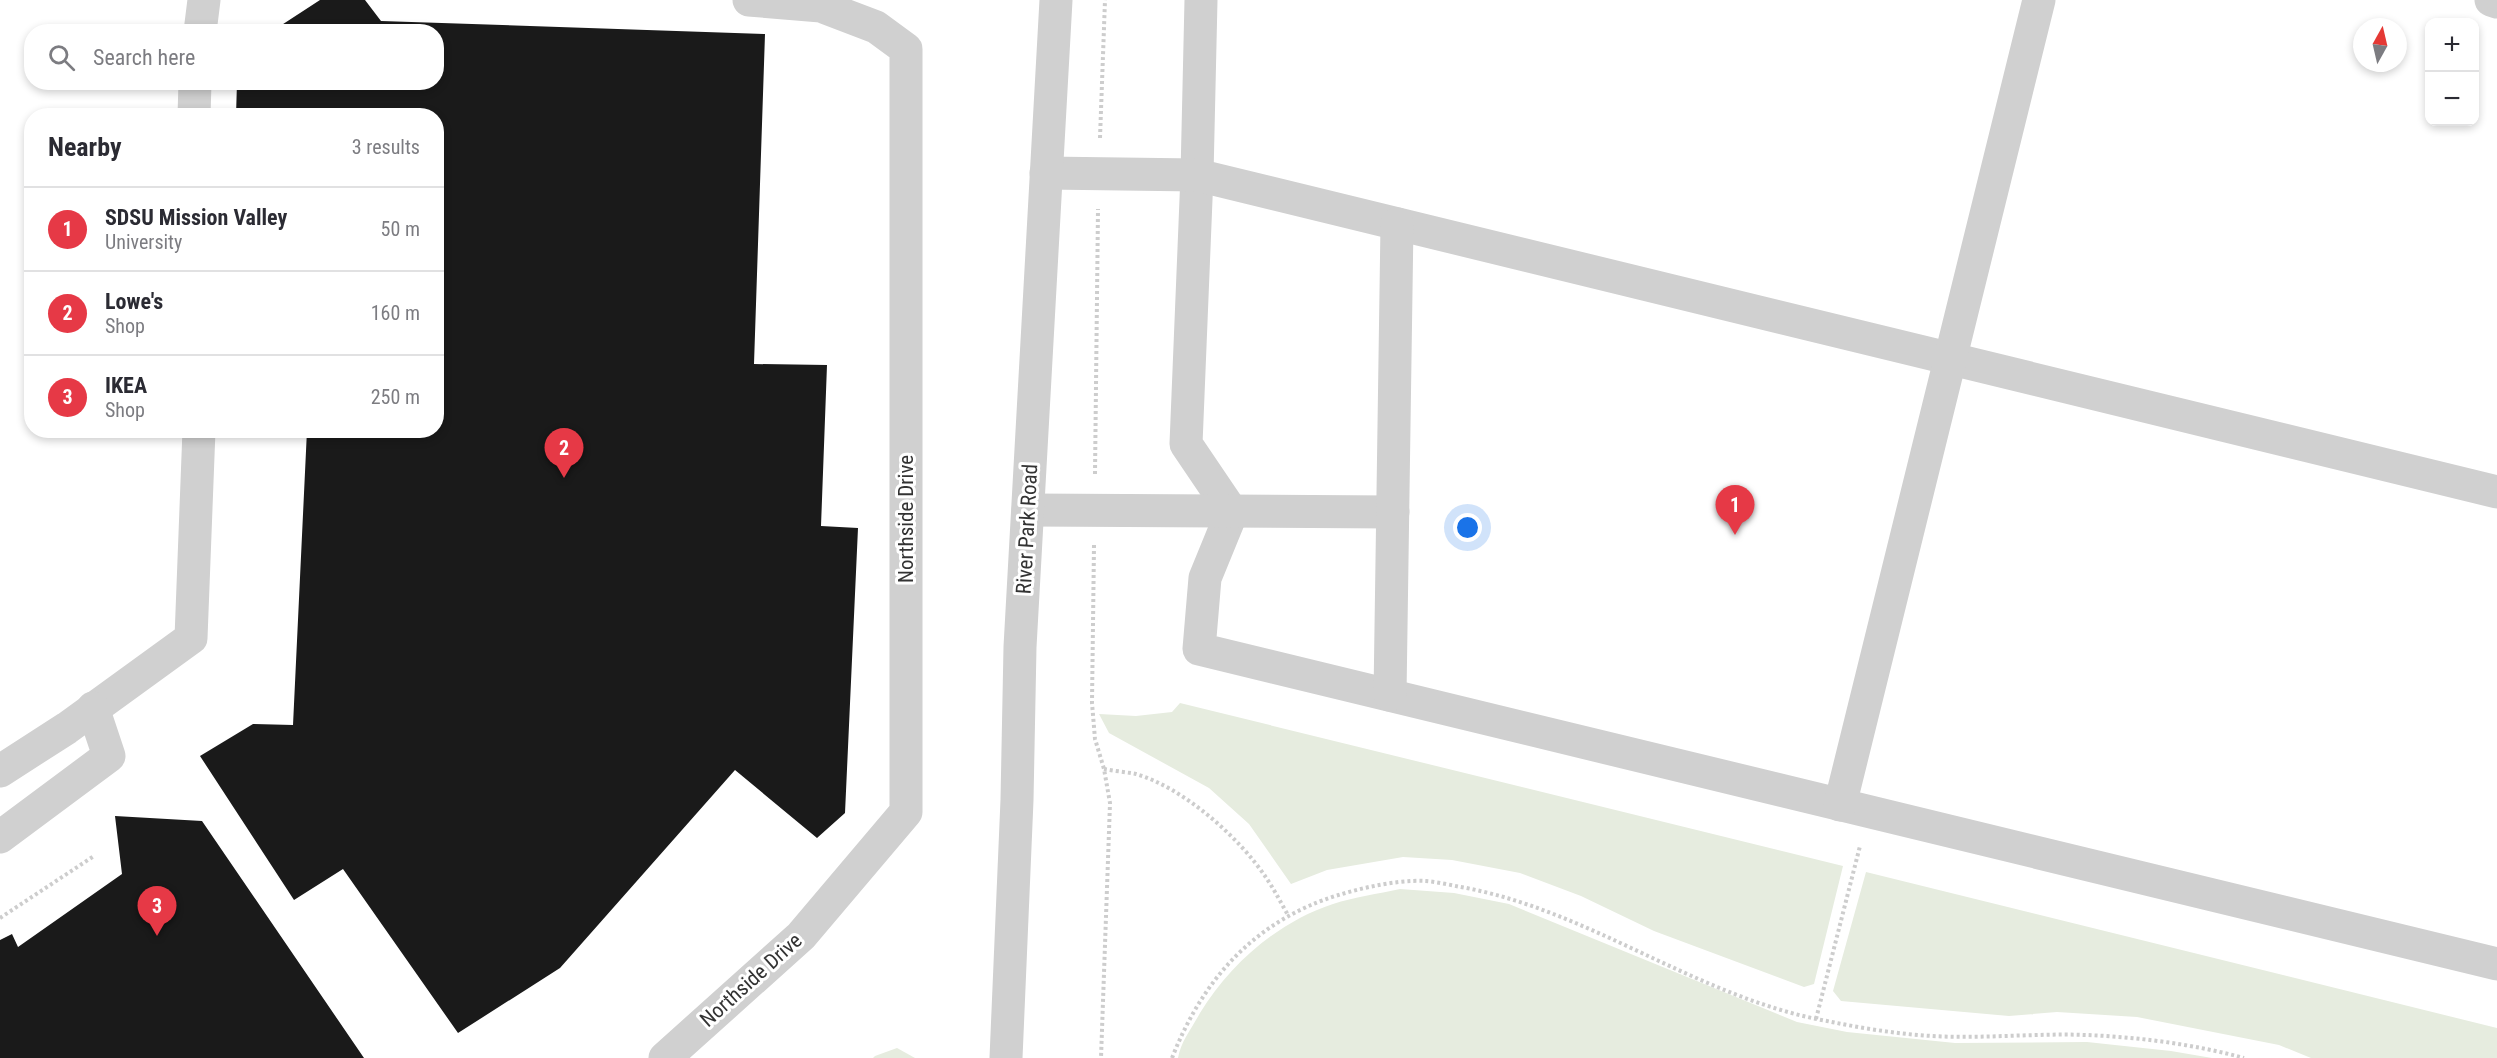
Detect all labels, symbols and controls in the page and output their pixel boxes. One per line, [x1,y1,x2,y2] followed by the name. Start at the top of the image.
[2353,18,2407,72] north arrow
[2425,18,2479,126] map controls
[2425,18,2479,72] button: +
[24,24,444,90] search box
[45,41,78,74] icon: search
[93,45,195,70] text: Search here
[2425,72,2479,126] button: −
[48,132,122,162] text: Nearby
[352,135,420,159] text: 3 results
[105,205,287,230] text: SDSU Mission Valley
[62,217,73,241] text: 1
[381,217,420,241] text: 50 m
[105,230,182,254] text: University
[105,289,163,314] text: Lowe's
[62,301,73,325] text: 2
[371,301,420,325] text: 160 m
[105,314,145,338] text: Shop
[105,373,147,398] text: IKEA
[62,385,73,409] text: 3
[371,385,420,409] text: 250 m
[105,398,145,422] text: Shop
[544,428,584,478] pin: 2
[894,455,918,583] street label: Northside Drive
[1012,463,1042,595] street label: River Park Road
[1716,486,1754,535] pin: 1
[1453,513,1482,542] your location
[138,886,176,936] pin: 3
[695,928,807,1032] street label: Northside Drive

